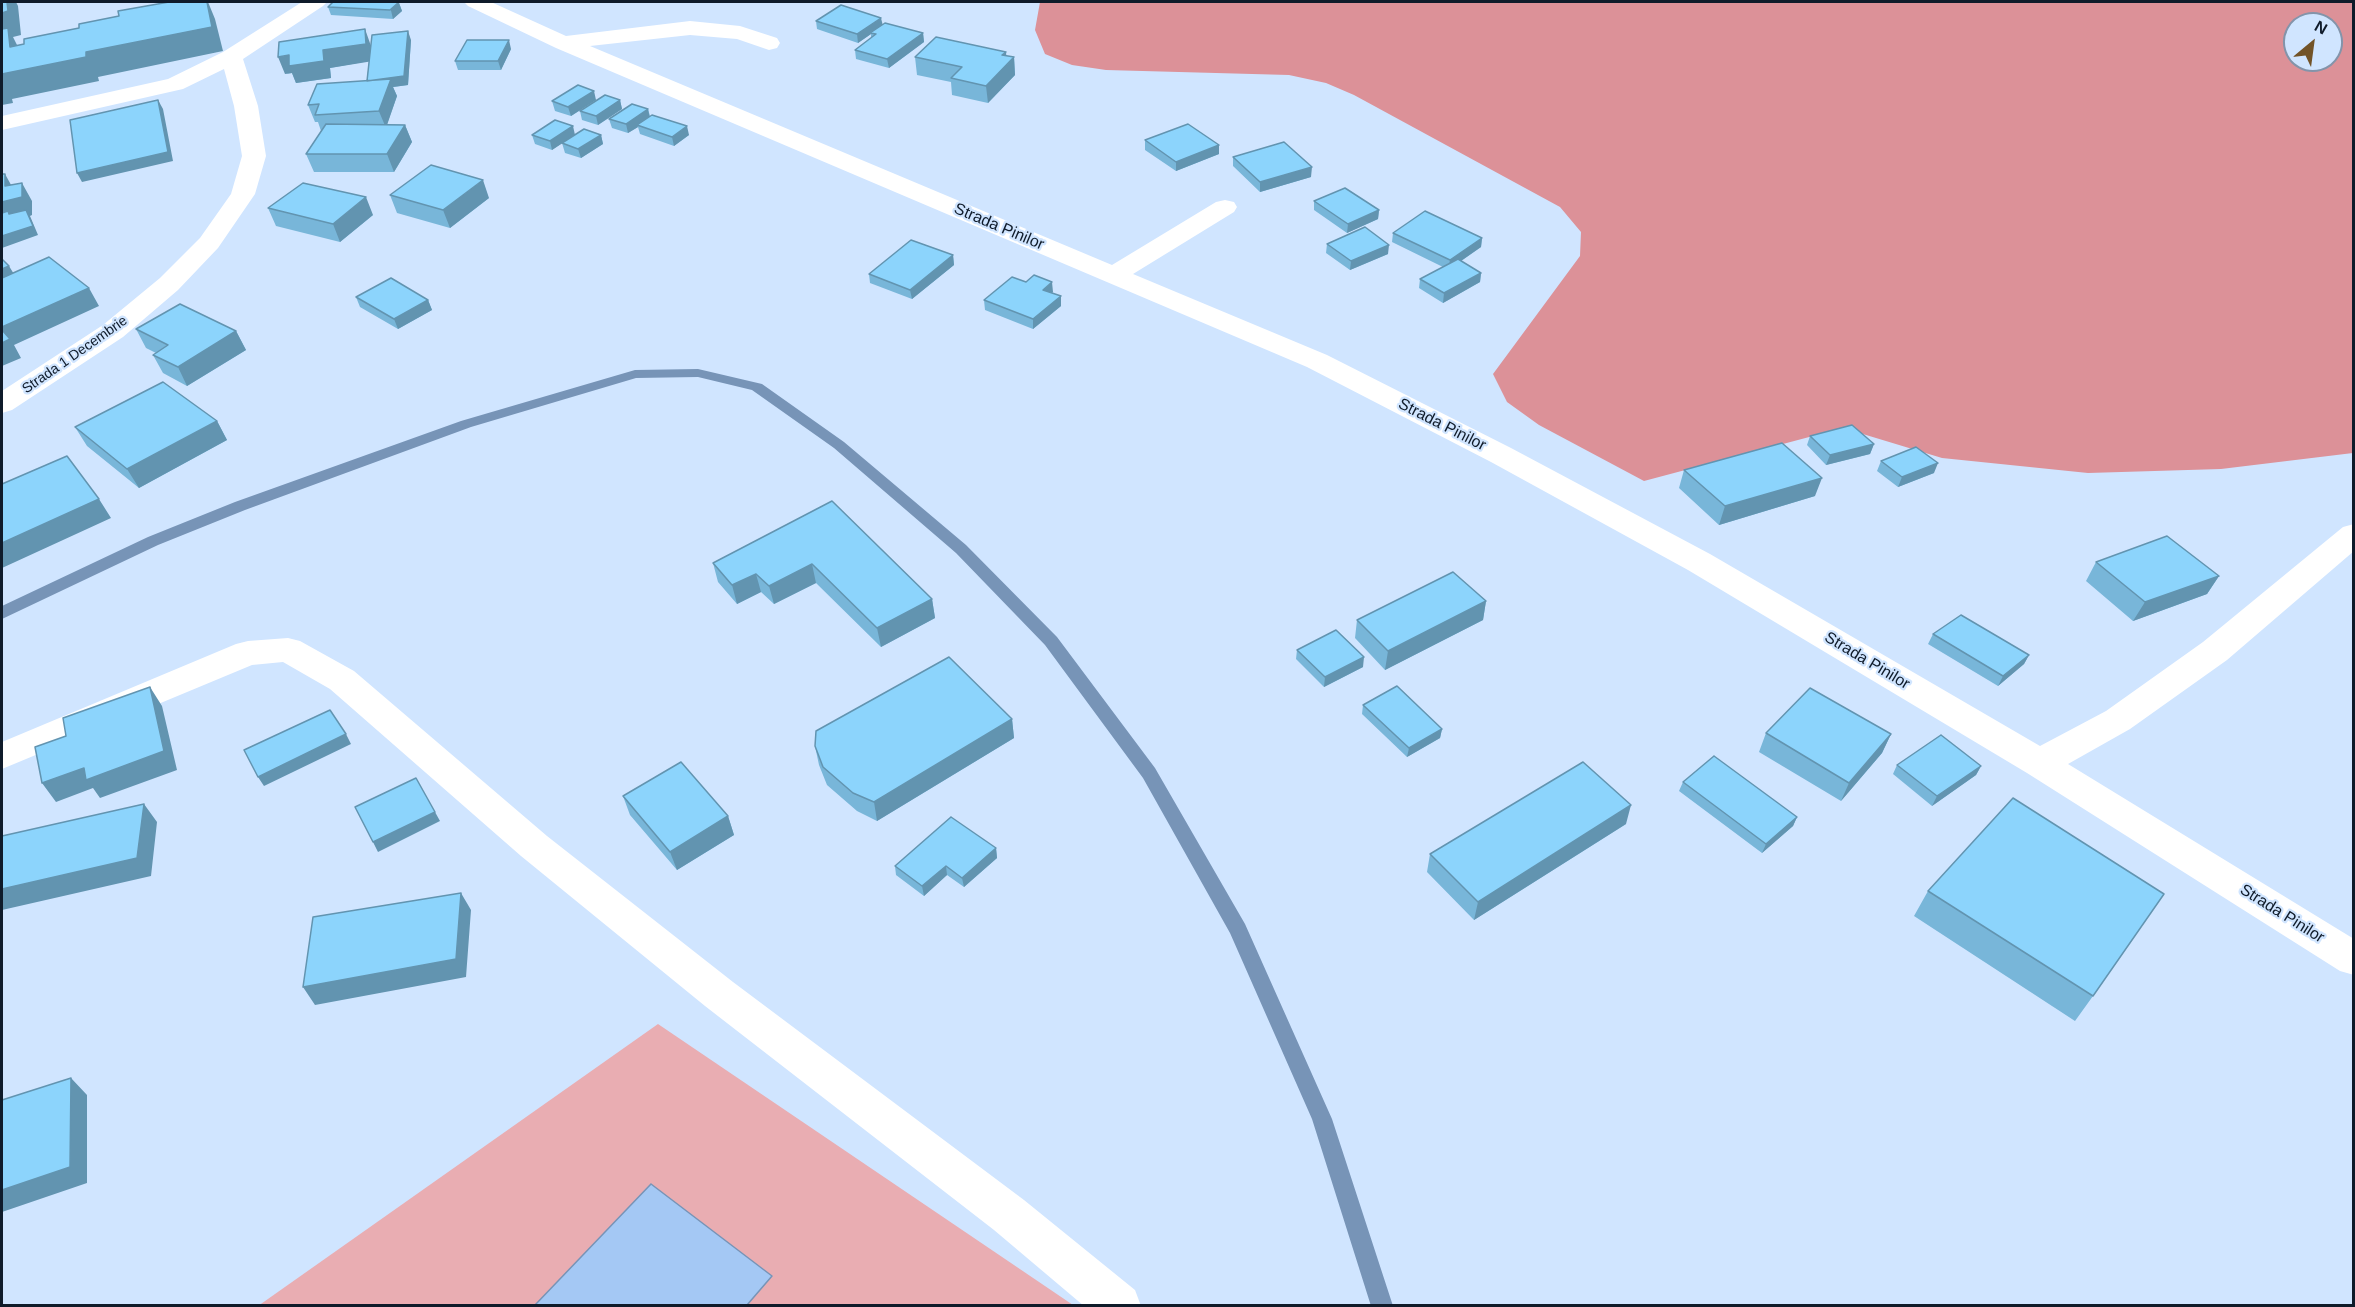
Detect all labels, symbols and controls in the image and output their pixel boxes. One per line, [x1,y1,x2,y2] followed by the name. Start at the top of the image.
[2283,12,2343,72] north arrow
[2312,17,2330,38] text: N
[951,199,1047,255] street label: Strada Pinilor
[19,312,131,398] street label: Strada 1 Decembrie
[1395,395,1489,455] street label: Strada Pinilor
[1821,628,1913,694] street label: Strada Pinilor
[2236,880,2328,948] street label: Strada Pinilor

